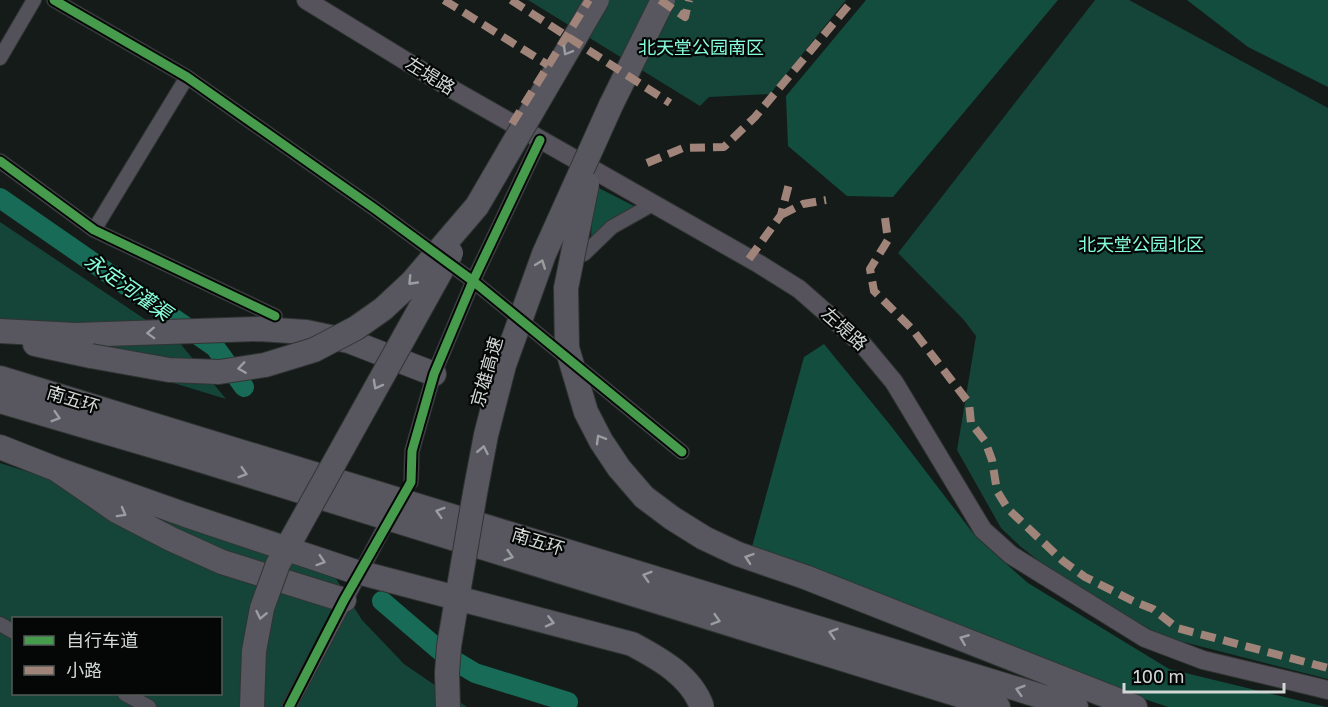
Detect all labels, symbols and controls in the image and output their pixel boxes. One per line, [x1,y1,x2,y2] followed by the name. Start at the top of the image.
[638,36,764,58] park label: 北天堂公园南区
[563,45,575,55] one-way arrow
[402,52,459,99] street label: 左堤路
[1078,233,1204,255] park label: 北天堂公园北区
[81,248,179,326] water label: 永定河灌渠
[533,259,546,270] one-way arrow
[408,274,419,284] one-way arrow
[817,302,872,354] street label: 左堤路
[146,327,155,340] one-way arrow
[466,334,507,409] street label: 京雄高速
[238,362,247,374] one-way arrow
[373,379,384,389] one-way arrow
[44,381,102,417] street label: 南五环
[50,410,61,422] one-way arrow
[596,435,608,445] one-way arrow
[476,445,489,455] one-way arrow
[237,466,248,478] one-way arrow
[116,506,126,517] one-way arrow
[435,507,446,519] one-way arrow
[509,523,567,559] street label: 南五环
[503,549,514,561] one-way arrow
[315,553,326,566] one-way arrow
[744,553,755,565] one-way arrow
[642,570,653,583] one-way arrow
[255,610,268,620] one-way arrow
[710,613,721,625] one-way arrow
[545,615,555,628] one-way arrow
[12,617,222,695] legend
[828,628,839,640] one-way arrow
[66,629,138,651] text: 自行车道
[959,634,970,646] one-way arrow
[1124,656,1284,694] scale bar
[66,659,102,681] text: 小路
[1133,665,1184,687] text: 100 m
[1015,685,1026,697] one-way arrow

